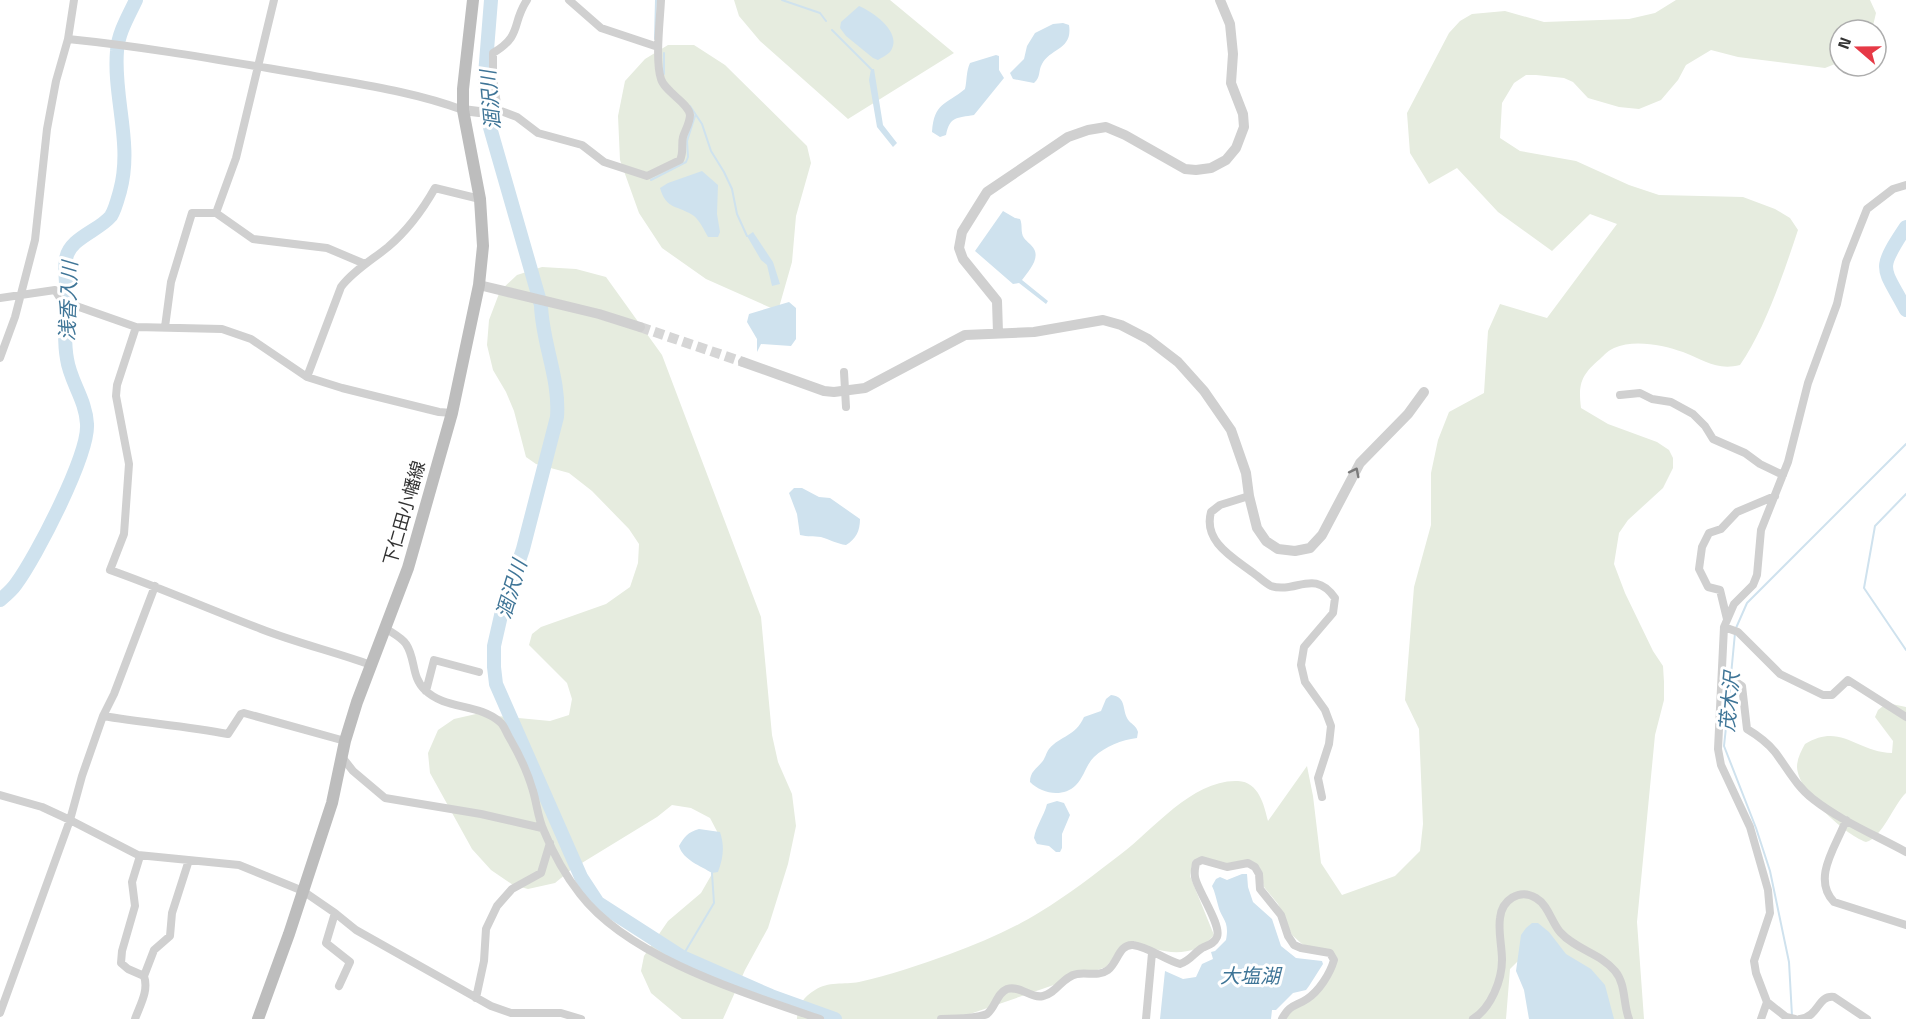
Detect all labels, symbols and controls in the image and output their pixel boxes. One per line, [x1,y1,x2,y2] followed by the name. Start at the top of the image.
[1828,18,1888,78] north arrow
[1831,34,1857,52] text: N
[472,67,508,131] water label: 涸沢川
[51,258,85,342] water label: 浅香入川
[376,457,432,569] street label: 下仁田小幡線
[1348,467,1360,478] one-way arrow
[487,554,535,622] water label: 涸沢川
[1711,668,1747,733] water label: 茂木沢
[1220,960,1283,991] water label: 大塩湖

